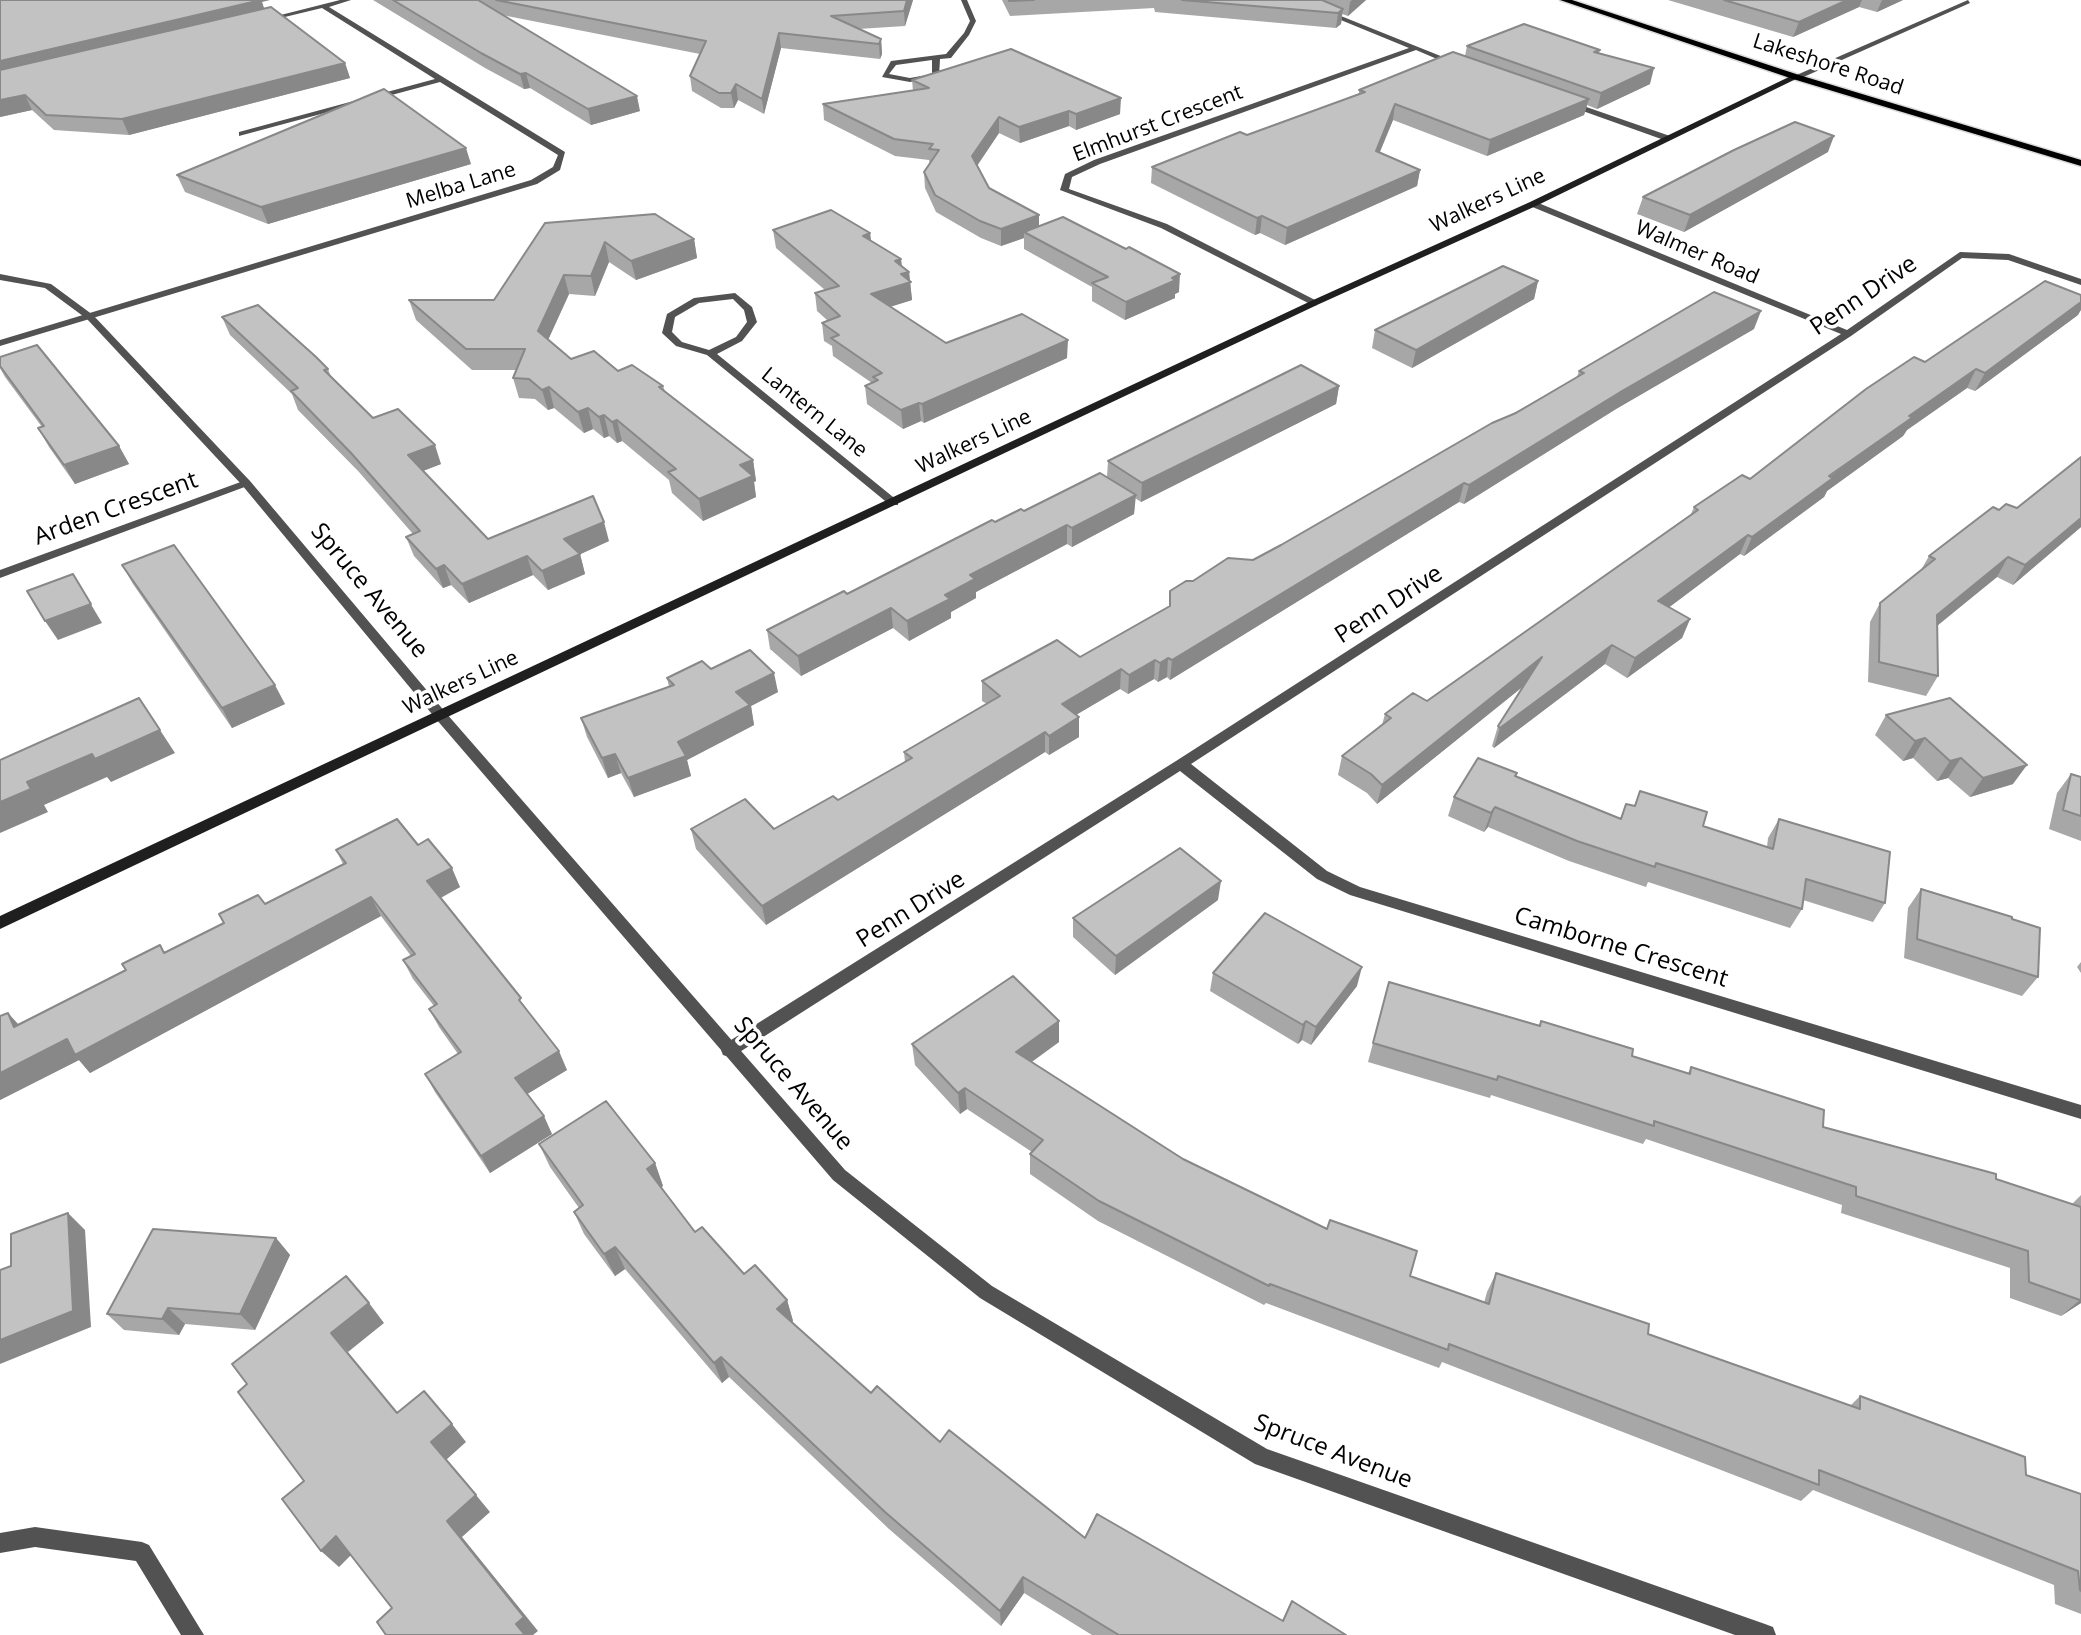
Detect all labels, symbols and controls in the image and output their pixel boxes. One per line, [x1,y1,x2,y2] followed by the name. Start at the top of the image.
[1749,29,1907,101] street label: Lakeshore Road
[1070,80,1246,168] street label: Elmhurst Crescent
[403,157,519,215] street label: Melba Lane
[1426,163,1550,239] street label: Walkers Line
[1631,216,1763,290] street label: Walmer Road
[1805,250,1923,342] street label: Penn Drive
[756,363,872,463] street label: Lantern Lane
[912,404,1036,480] street label: Walkers Line
[30,466,202,552] street label: Arden Crescent
[304,518,434,664] street label: Spruce Avenue
[1330,560,1448,650] street label: Penn Drive
[399,645,523,721] street label: Walkers Line
[851,865,971,955] street label: Penn Drive
[1511,902,1731,994] street label: Camborne Crescent
[727,1011,859,1157] street label: Spruce Avenue
[1250,1409,1416,1495] street label: Spruce Avenue

